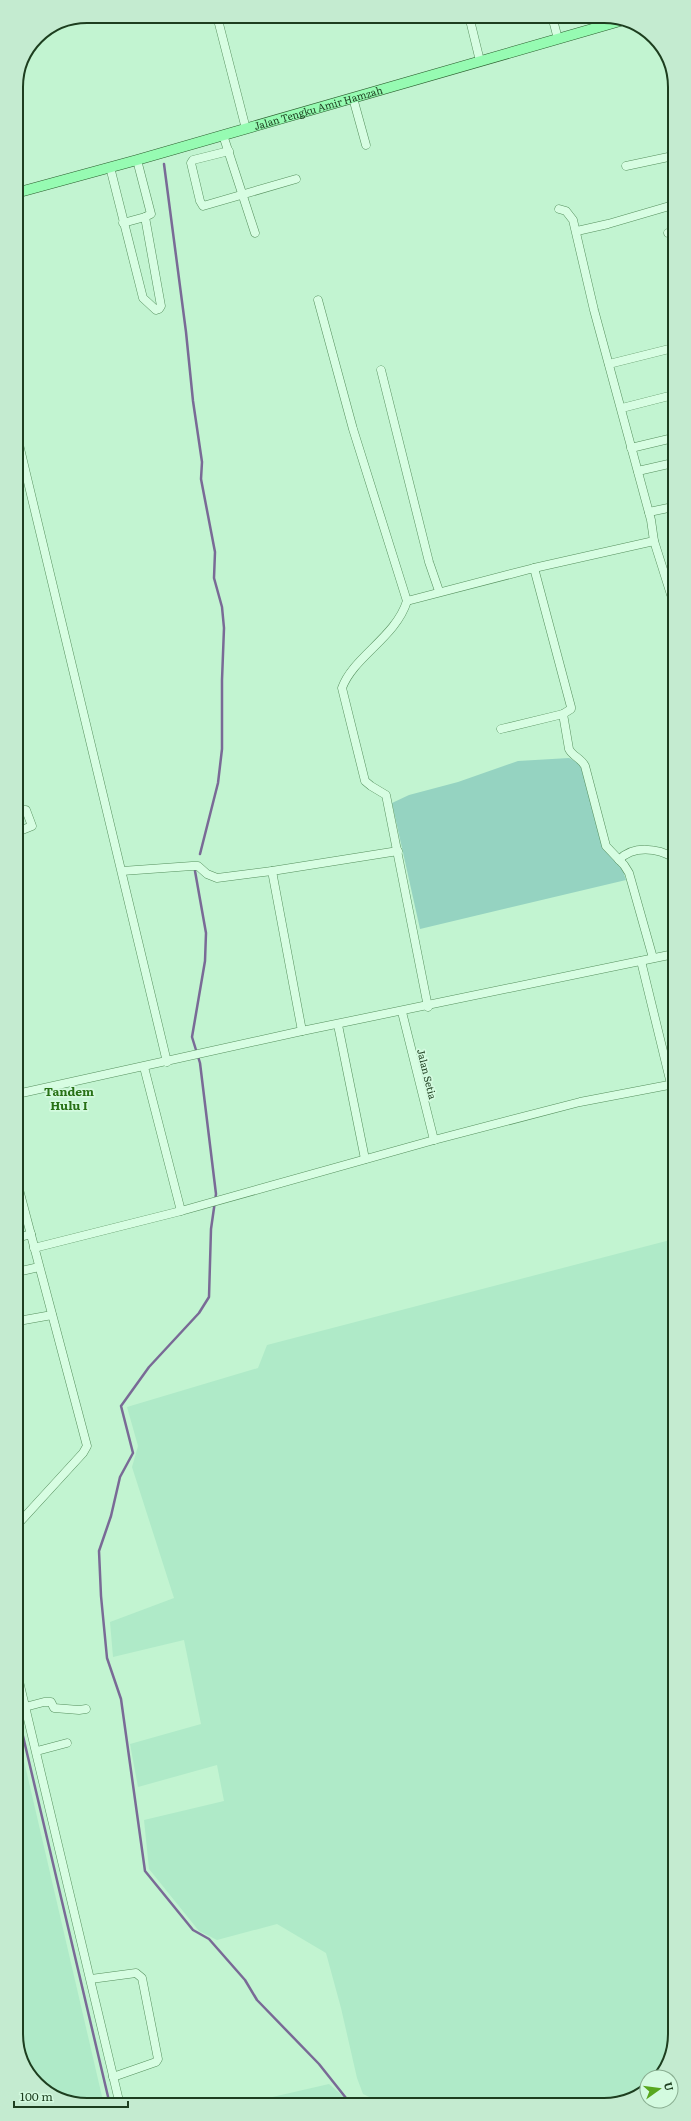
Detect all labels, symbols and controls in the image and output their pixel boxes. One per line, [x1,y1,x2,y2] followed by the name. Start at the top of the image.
[252,82,385,133] street label: Jalan Tengku Amir Hamzah
[414,1047,441,1101] street label: Jalan Setia
[44,1082,94,1114] district label: Tandem Hulu I
[639,2069,679,2109] north arrow
[661,2080,679,2093] text: U
[14,2083,128,2109] scale bar
[20,2087,53,2105] text: 100 m

